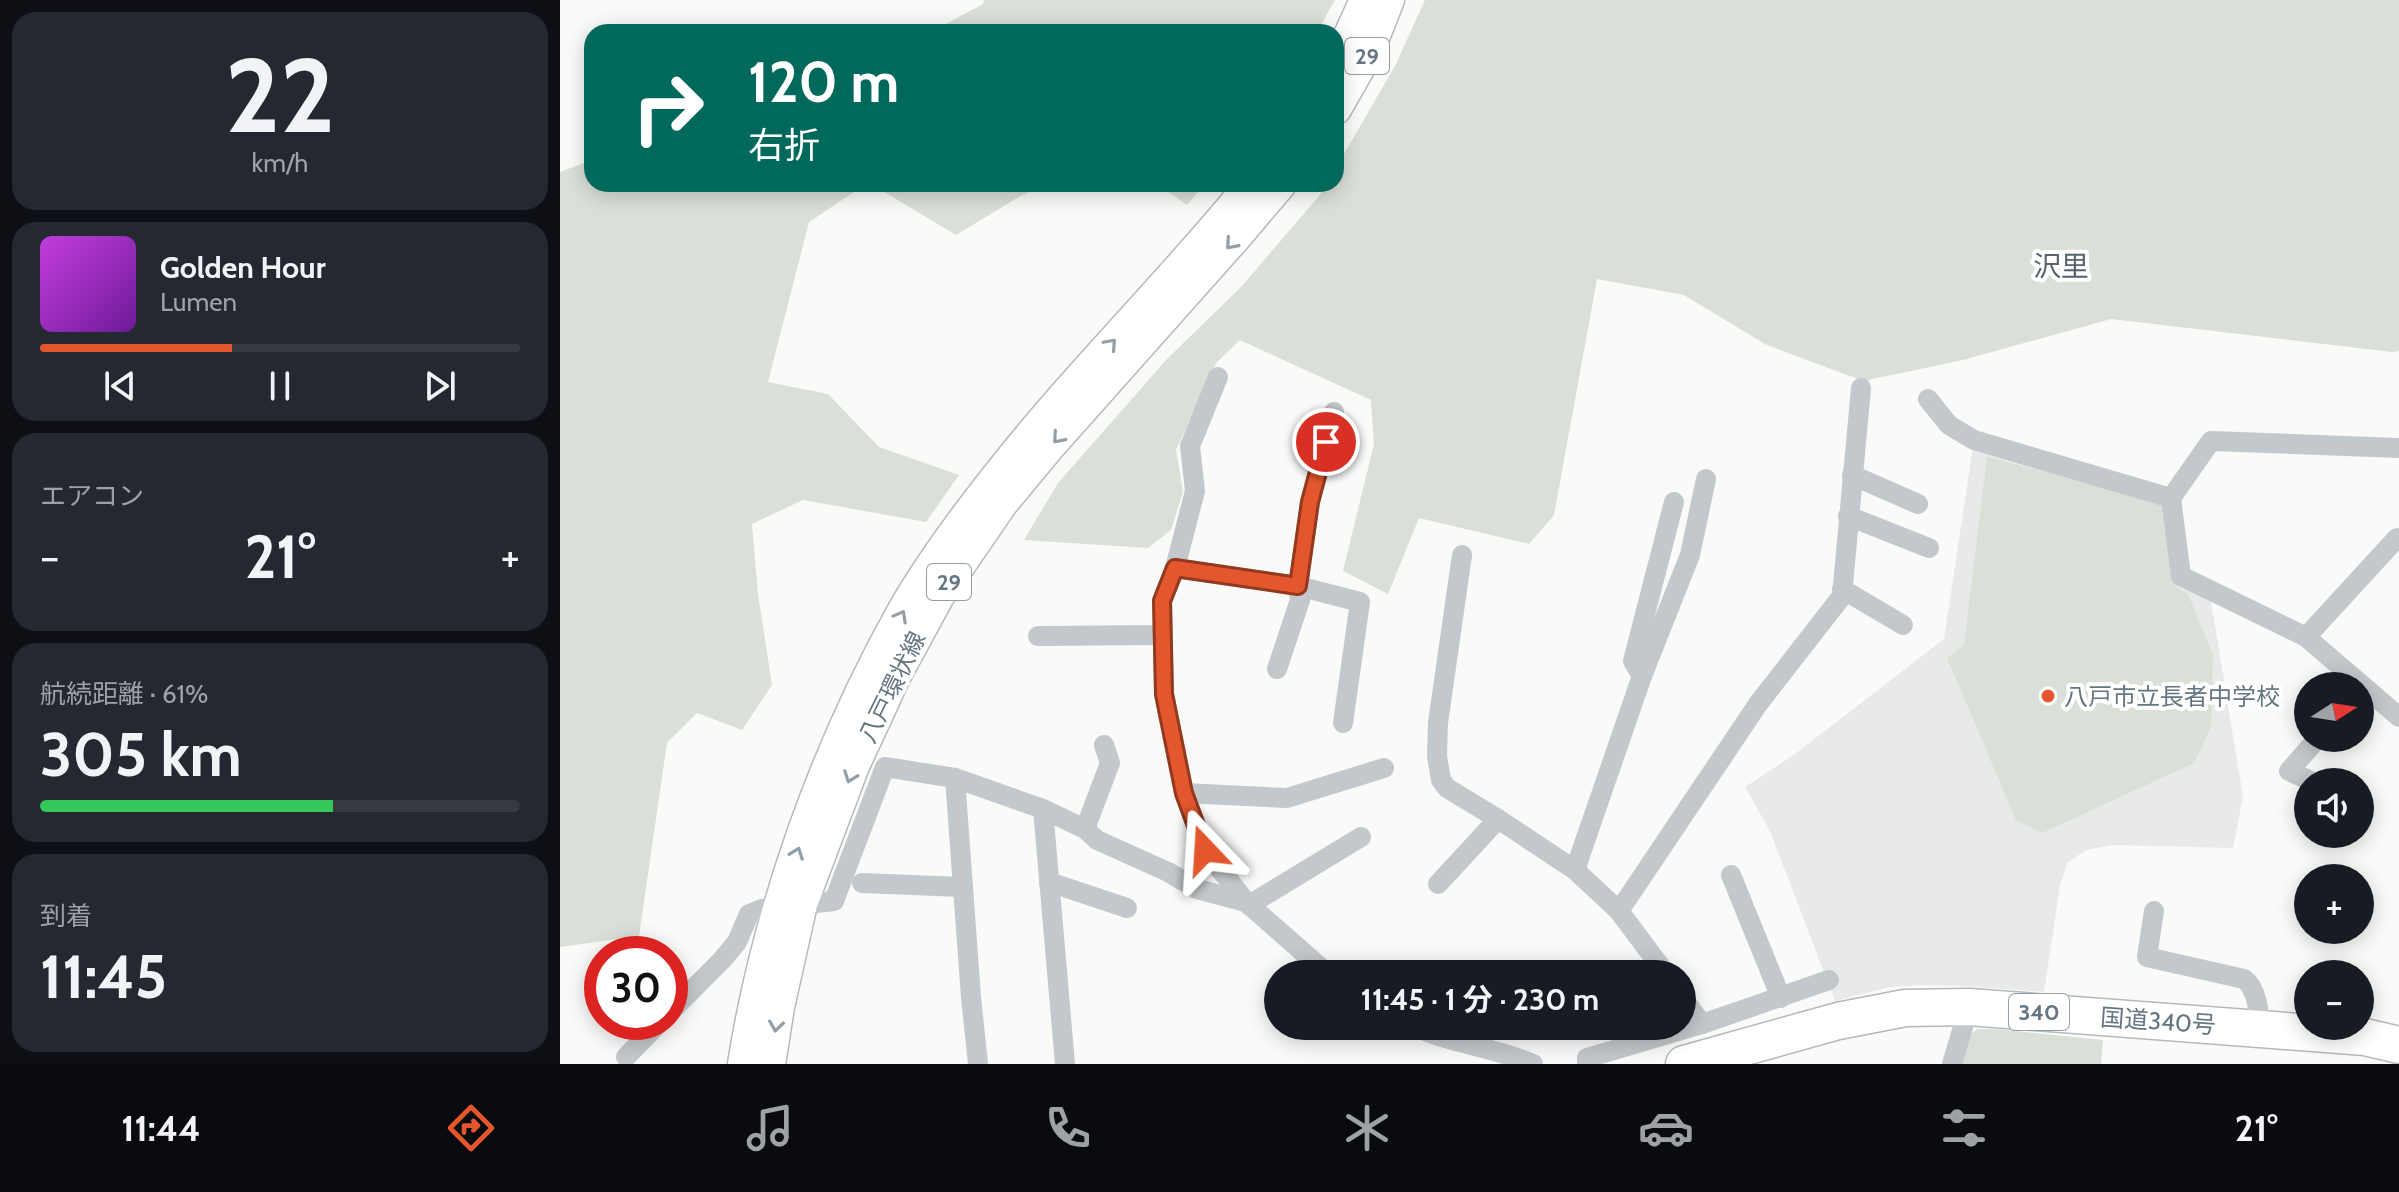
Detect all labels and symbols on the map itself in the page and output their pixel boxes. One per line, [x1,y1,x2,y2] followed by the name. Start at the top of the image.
[1345,38,1389,74] road number: 29
[1226,234,1240,249] one-way arrow
[2033,249,2089,283] district label: 沢里
[1102,339,1116,354] one-way arrow
[1292,408,1360,476] pin
[1053,428,1067,443] one-way arrow
[927,564,971,600] road number: 29
[891,610,907,624] one-way arrow
[853,627,931,747] street label: 八戸環状線
[2294,672,2374,752] north arrow
[2064,682,2280,711] place label: 八戸市立長者中学校
[2039,687,2057,705] marker: 八戸市立長者中学校
[843,769,860,783] one-way arrow
[1163,808,1247,892] position arrow
[787,847,803,861] one-way arrow
[584,936,688,1040] speed limit sign: 30
[2009,994,2069,1030] road number: 340
[2099,1003,2217,1039] street label: 国道340号
[768,1019,785,1032] one-way arrow

